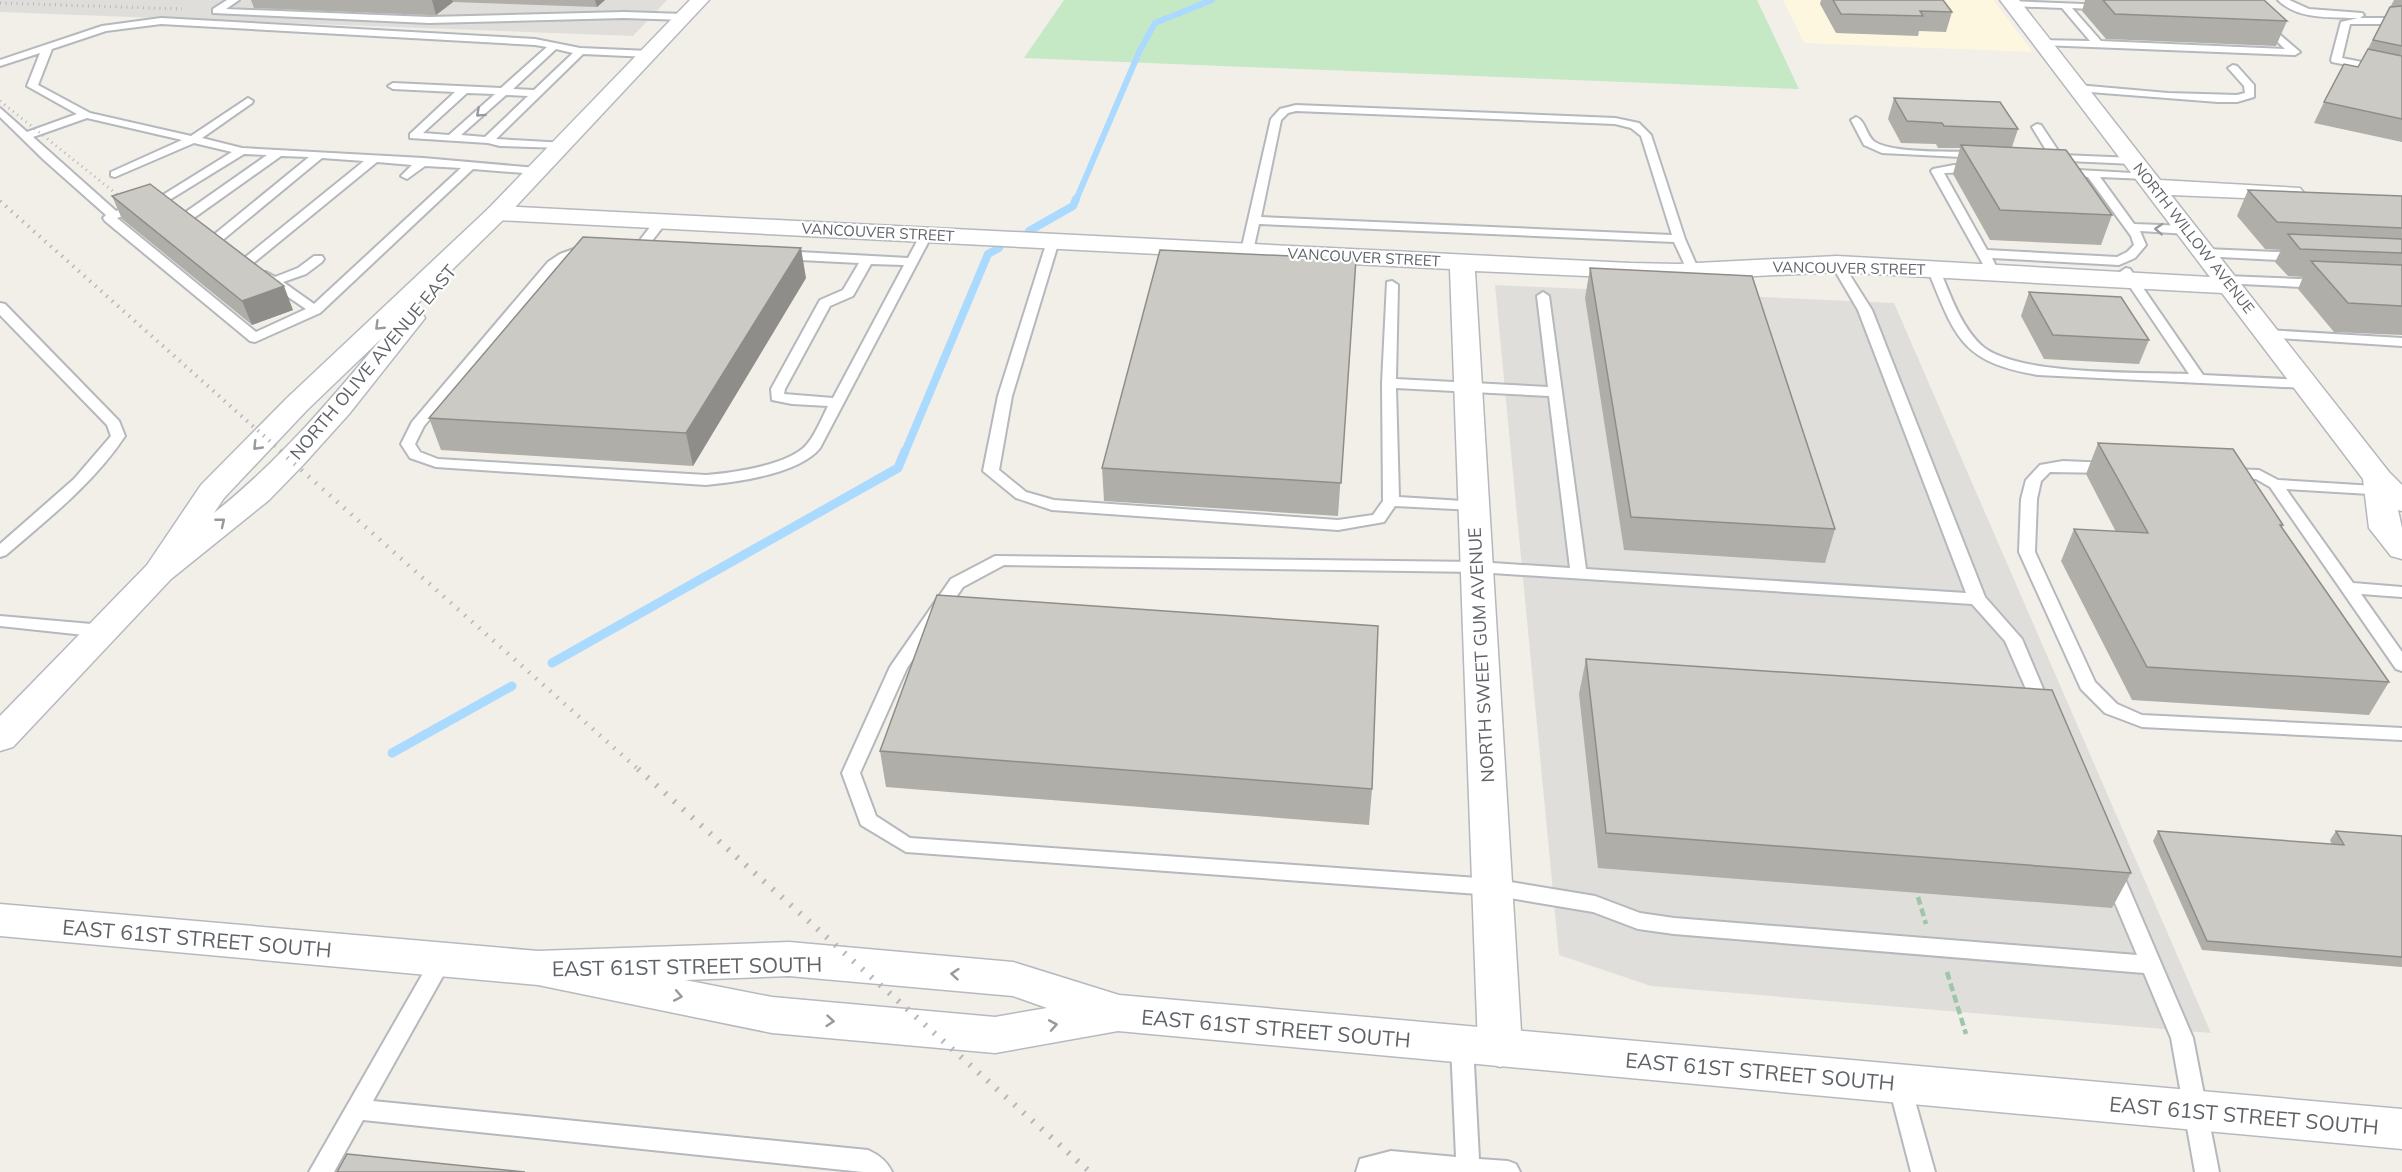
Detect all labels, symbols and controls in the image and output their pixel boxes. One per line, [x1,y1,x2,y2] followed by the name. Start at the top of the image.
[476,106,487,117] one-way arrow
[2129,159,2259,317] street label: NORTH WILLOW AVENUE
[801,219,955,245] street label: VANCOUVER STREET
[2155,222,2164,235] one-way arrow
[1287,244,1441,270] street label: VANCOUVER STREET
[1772,257,1926,279] street label: VANCOUVER STREET
[285,260,461,464] street label: NORTH OLIVE AVENUE EAST
[375,319,385,330] one-way arrow
[253,439,264,450] one-way arrow
[215,519,226,530] one-way arrow
[1463,527,1499,783] street label: NORTH SWEET GUM AVENUE
[61,913,333,963] street label: EAST 61ST STREET SOUTH
[552,951,822,981] street label: EAST 61ST STREET SOUTH
[951,968,960,981] one-way arrow
[672,989,682,1002] one-way arrow
[1140,1003,1412,1053] street label: EAST 61ST STREET SOUTH
[826,1014,835,1027] one-way arrow
[1047,1019,1057,1032] one-way arrow
[1624,1046,1896,1096] street label: EAST 61ST STREET SOUTH
[2108,1090,2380,1140] street label: EAST 61ST STREET SOUTH

